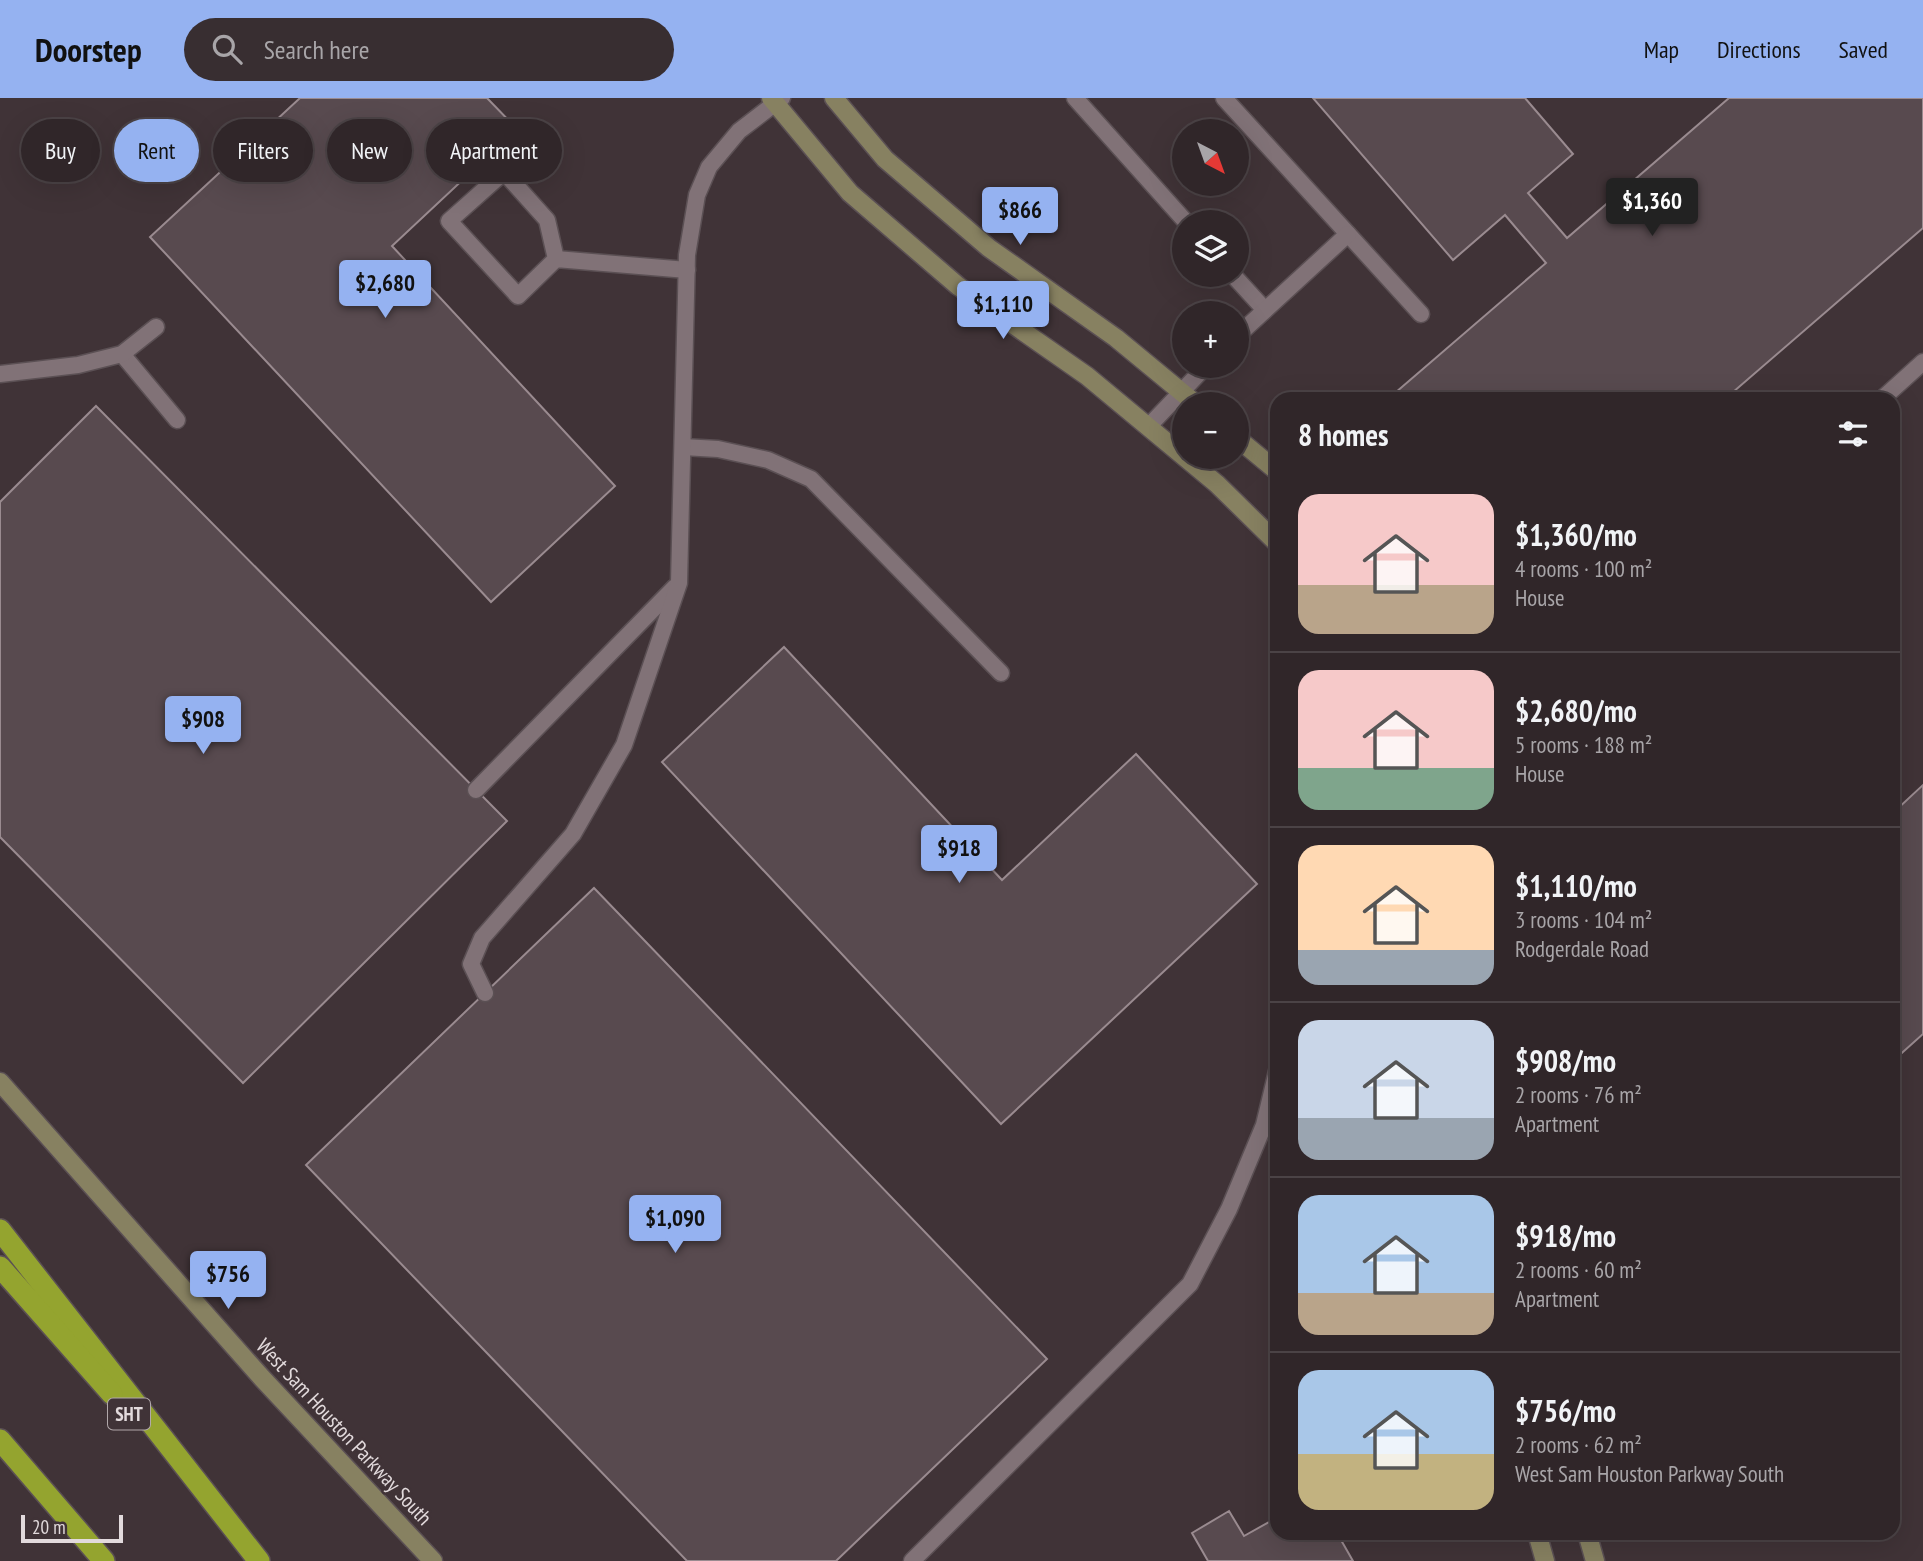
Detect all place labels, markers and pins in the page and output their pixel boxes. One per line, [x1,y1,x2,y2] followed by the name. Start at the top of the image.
[1595,178,1709,238] pin: $1,360
[979,188,1061,247] pin: $866
[328,260,442,320] pin: $2,680
[946,282,1060,341] pin: $1,110
[162,696,244,756] pin: $908
[918,826,1000,885] pin: $918
[618,1196,732,1255] pin: $1,090
[187,1252,269,1311] pin: $756

